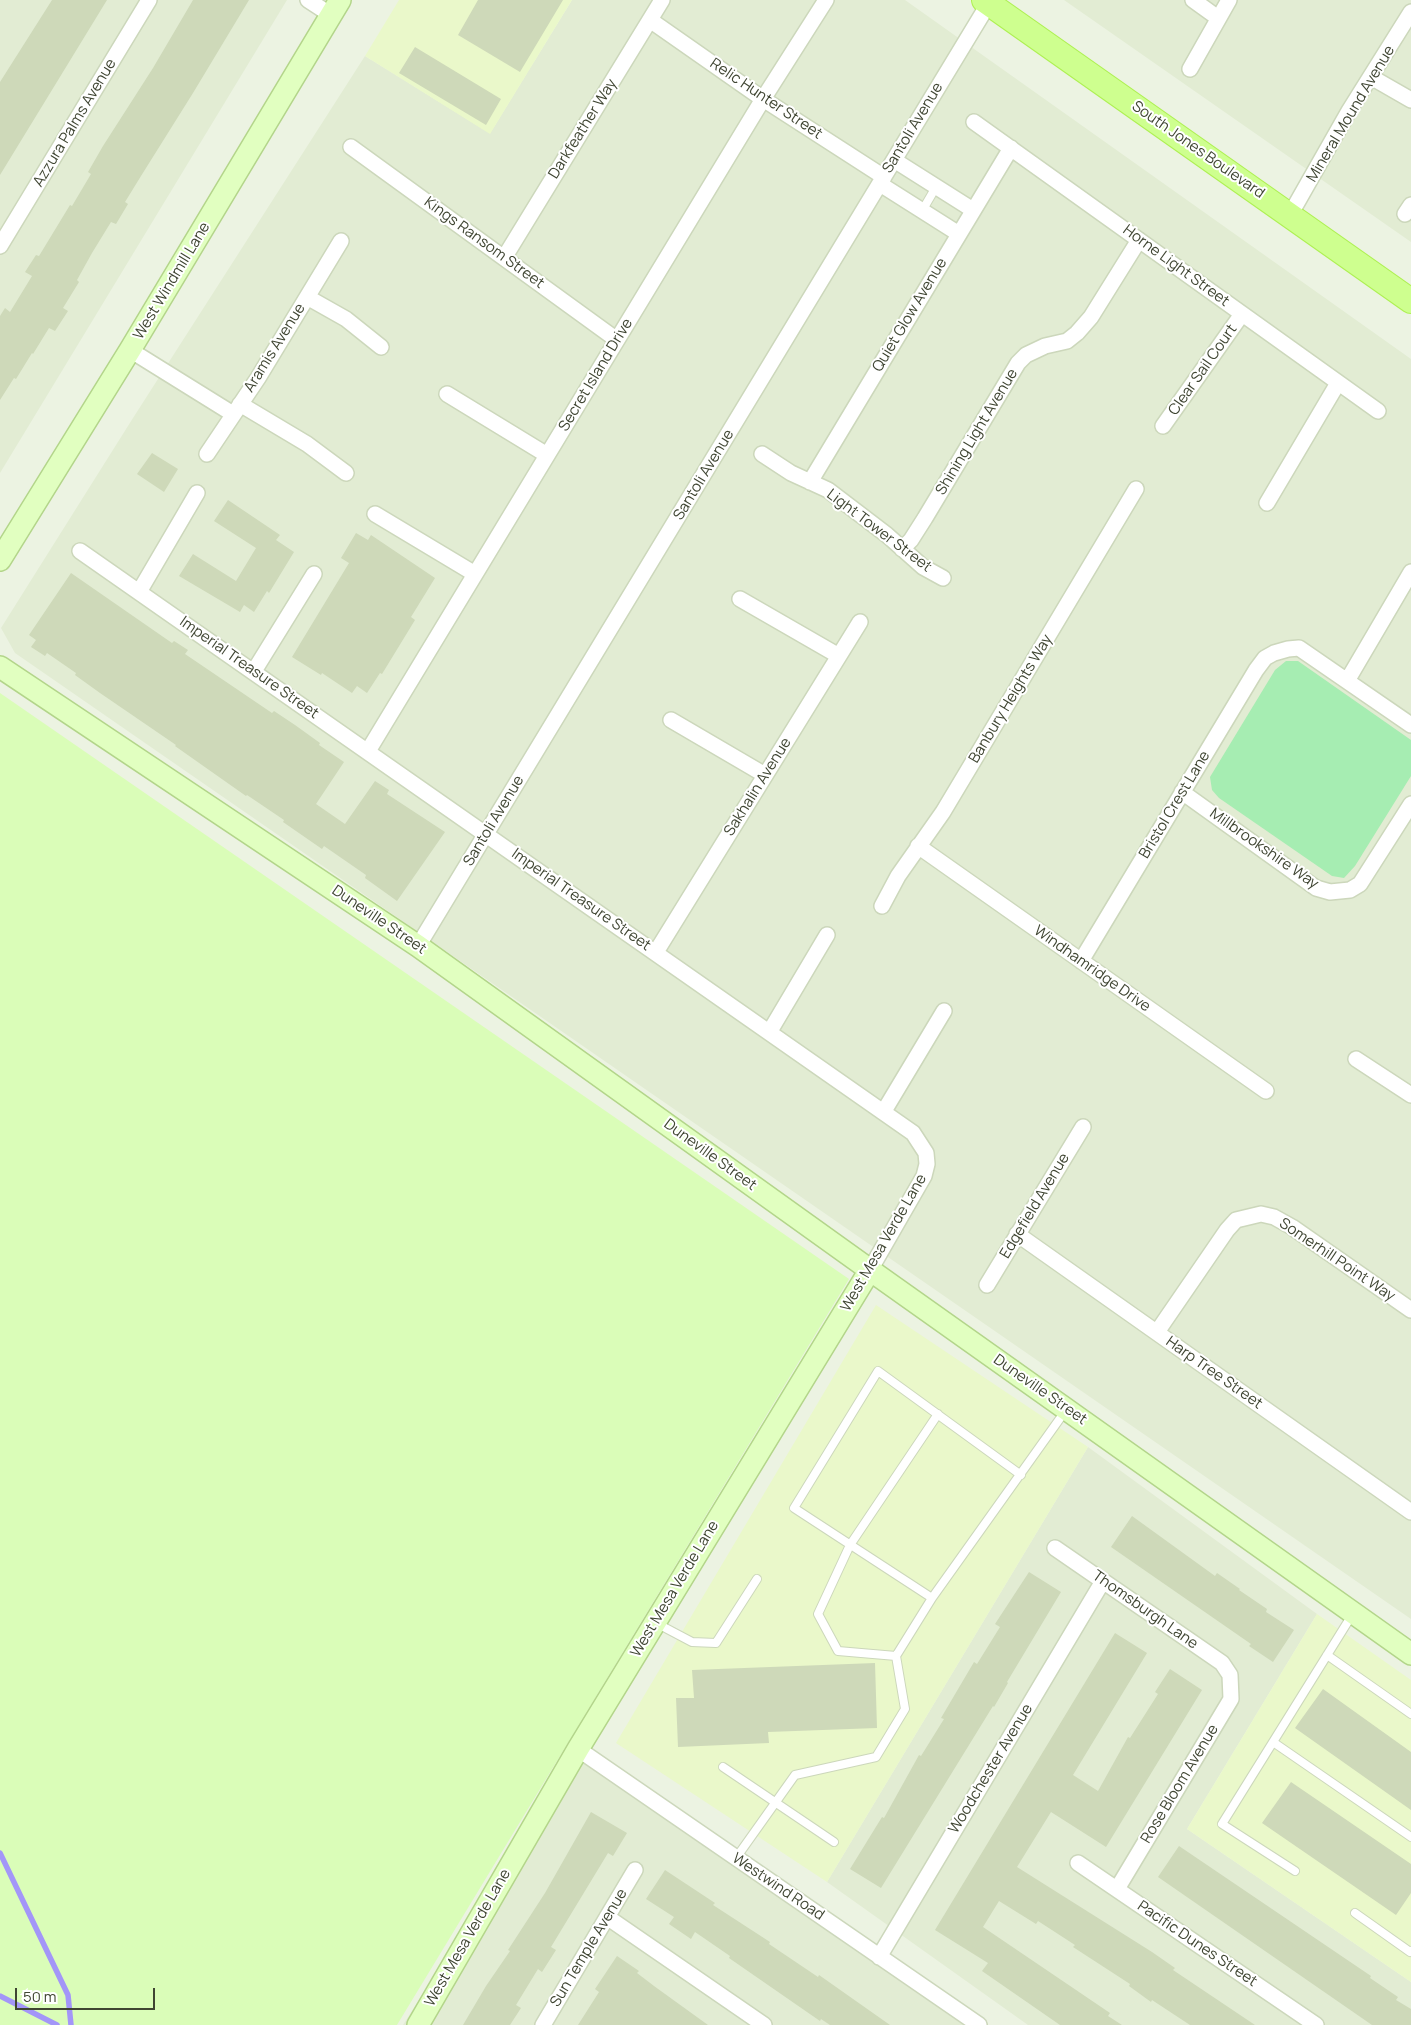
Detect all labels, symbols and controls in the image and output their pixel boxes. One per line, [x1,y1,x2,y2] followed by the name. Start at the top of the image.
[1303,42,1399,186] street label: Mineral Mound Avenue
[706,55,826,143] street label: Relic Hunter Street
[30,56,120,190] street label: Azzura Palms Avenue
[545,76,621,182] street label: Darkfeather Way
[879,79,947,177] street label: Santoli Avenue
[1128,97,1268,203] street label: South Jones Boulevard
[420,193,548,293] street label: Kings Ransom Street
[130,219,214,343] street label: West Windmill Lane
[1119,221,1233,311] street label: Horne Light Street
[869,255,951,375] street label: Quiet Glow Avenue
[241,300,309,396] street label: Aramis Avenue
[555,315,637,435] street label: Secret Island Drive
[1165,321,1241,419] street label: Clear Sail Court
[932,366,1022,498] street label: Shining Light Avenue
[670,426,738,524] street label: Santoli Avenue
[823,486,935,576] street label: Light Tower Street
[176,613,322,723] street label: Imperial Treasure Street
[965,631,1057,767] street label: Banbury Heights Way
[721,735,795,839] street label: Sakhalin Avenue
[1136,748,1214,862] street label: Bristol Crest Lane
[460,772,528,870] street label: Santoli Avenue
[1206,805,1322,893] street label: Millbrookshire Way
[508,845,654,955] street label: Imperial Treasure Street
[328,882,430,958] street label: Duneville Street
[1030,922,1154,1016] street label: Windhamridge Drive
[660,1115,760,1195] street label: Duneville Street
[996,1150,1074,1262] street label: Edgefield Avenue
[837,1171,931,1315] street label: West Mesa Verde Lane
[1276,1215,1398,1305] street label: Somerhill Point Way
[1162,1333,1266,1413] street label: Harp Tree Street
[990,1351,1090,1429] street label: Duneville Street
[627,1518,723,1660] street label: West Mesa Verde Lane
[1089,1567,1201,1653] street label: Thomsburgh Lane
[945,1701,1037,1837] street label: Woodchester Avenue
[1137,1721,1223,1847] street label: Rose Bloom Avenue
[729,1850,827,1924] street label: Westwind Road
[421,1866,515,2010] street label: West Mesa Verde Lane
[547,1886,631,2010] street label: Sun Temple Avenue
[1134,1897,1260,1991] street label: Pacific Dunes Street
[18,1978,158,2010] scale bar
[23,1986,57,2007] text: 50 m

